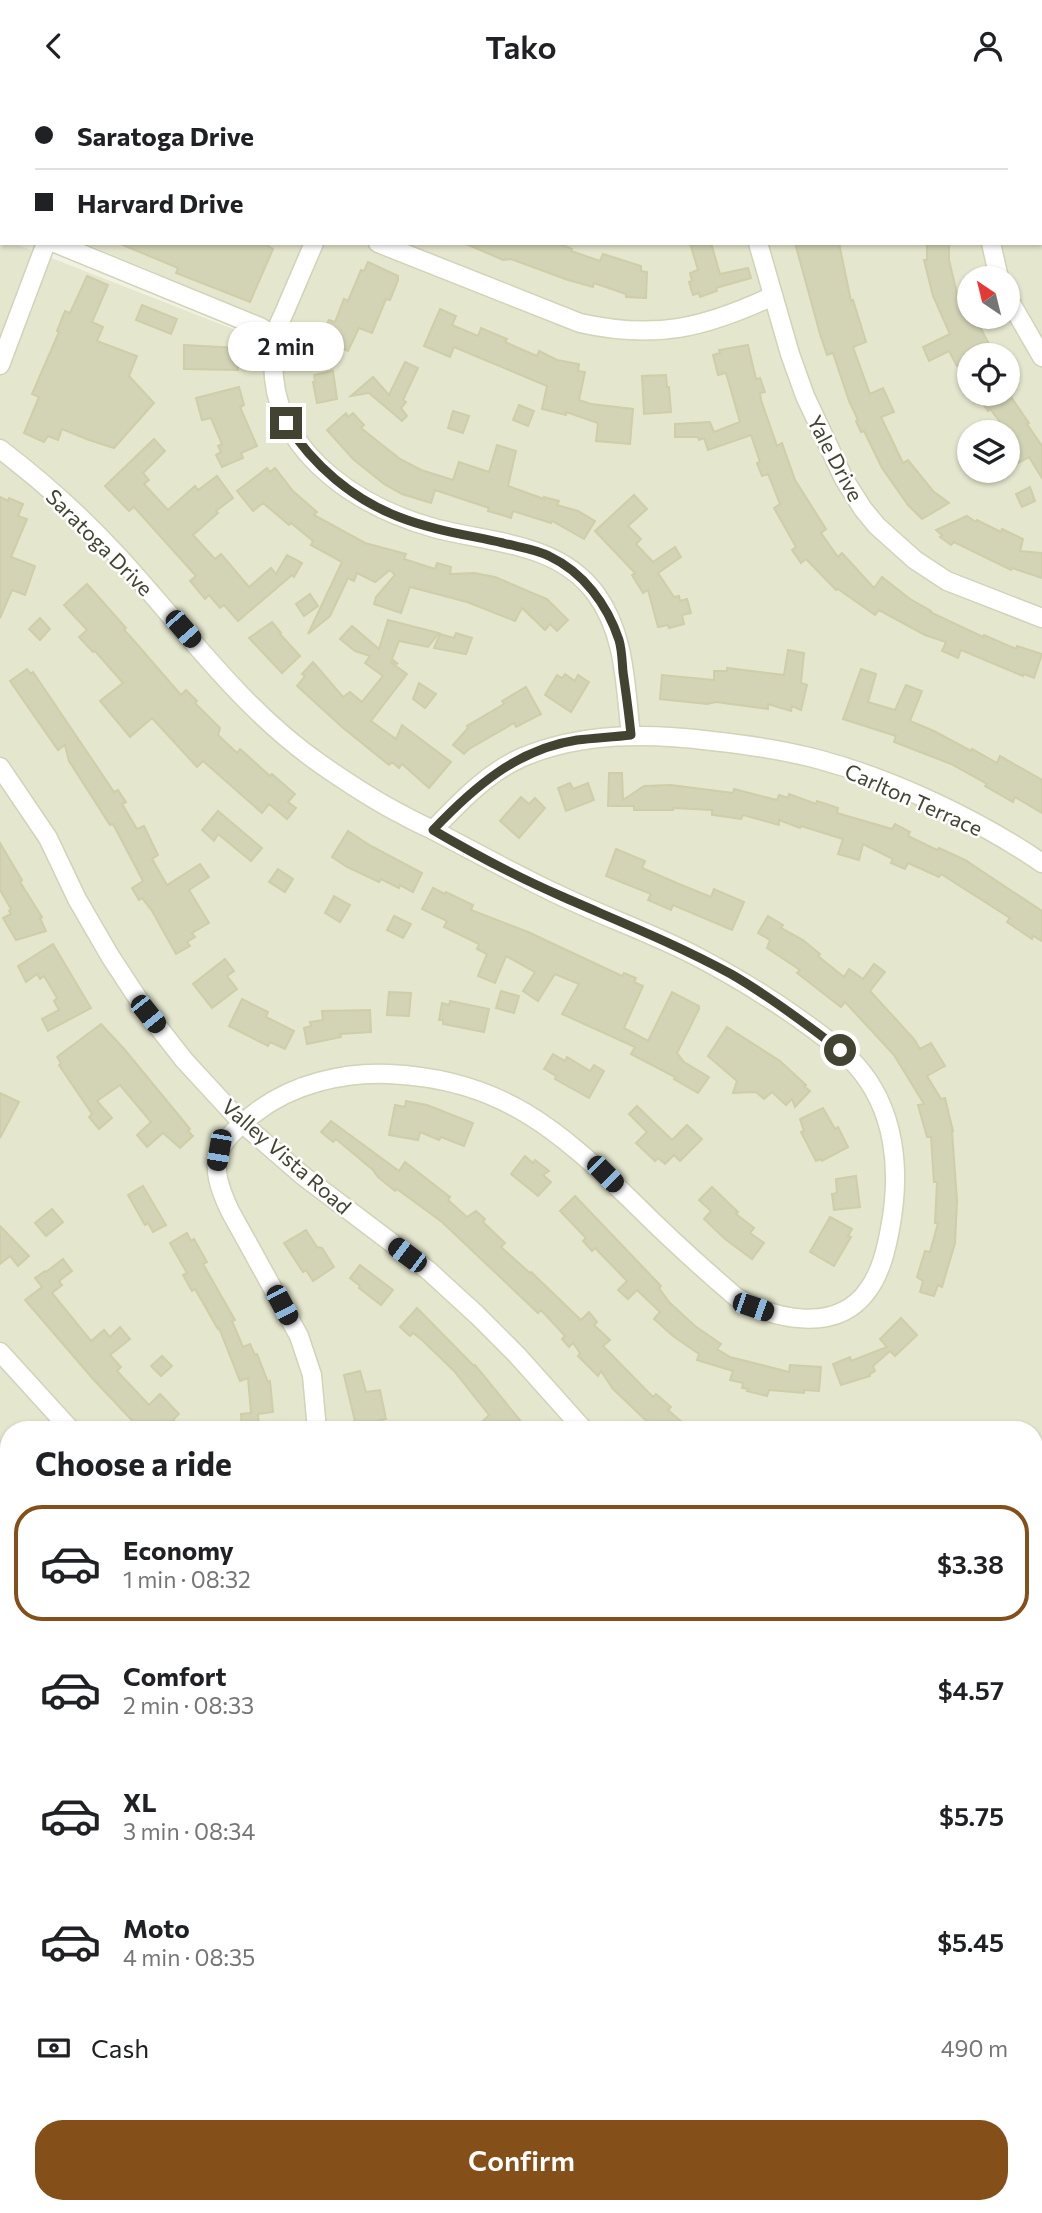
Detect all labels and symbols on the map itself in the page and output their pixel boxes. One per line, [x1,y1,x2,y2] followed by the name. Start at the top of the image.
[957,266,1020,329] north arrow
[228,321,344,371] callout: 2 min
[270,407,302,439] route end
[803,411,869,505] street label: Yale Drive
[42,484,158,600] street label: Saratoga Drive
[162,606,205,652] car
[841,757,987,841] street label: Carlton Terrace
[127,991,170,1037] car
[824,1034,856,1066] route start
[217,1093,357,1219] street label: Valley Vista Road
[206,1127,233,1173] car
[583,1152,628,1196] car
[384,1234,431,1276] car
[263,1282,302,1328] car
[730,1290,777,1324] car

